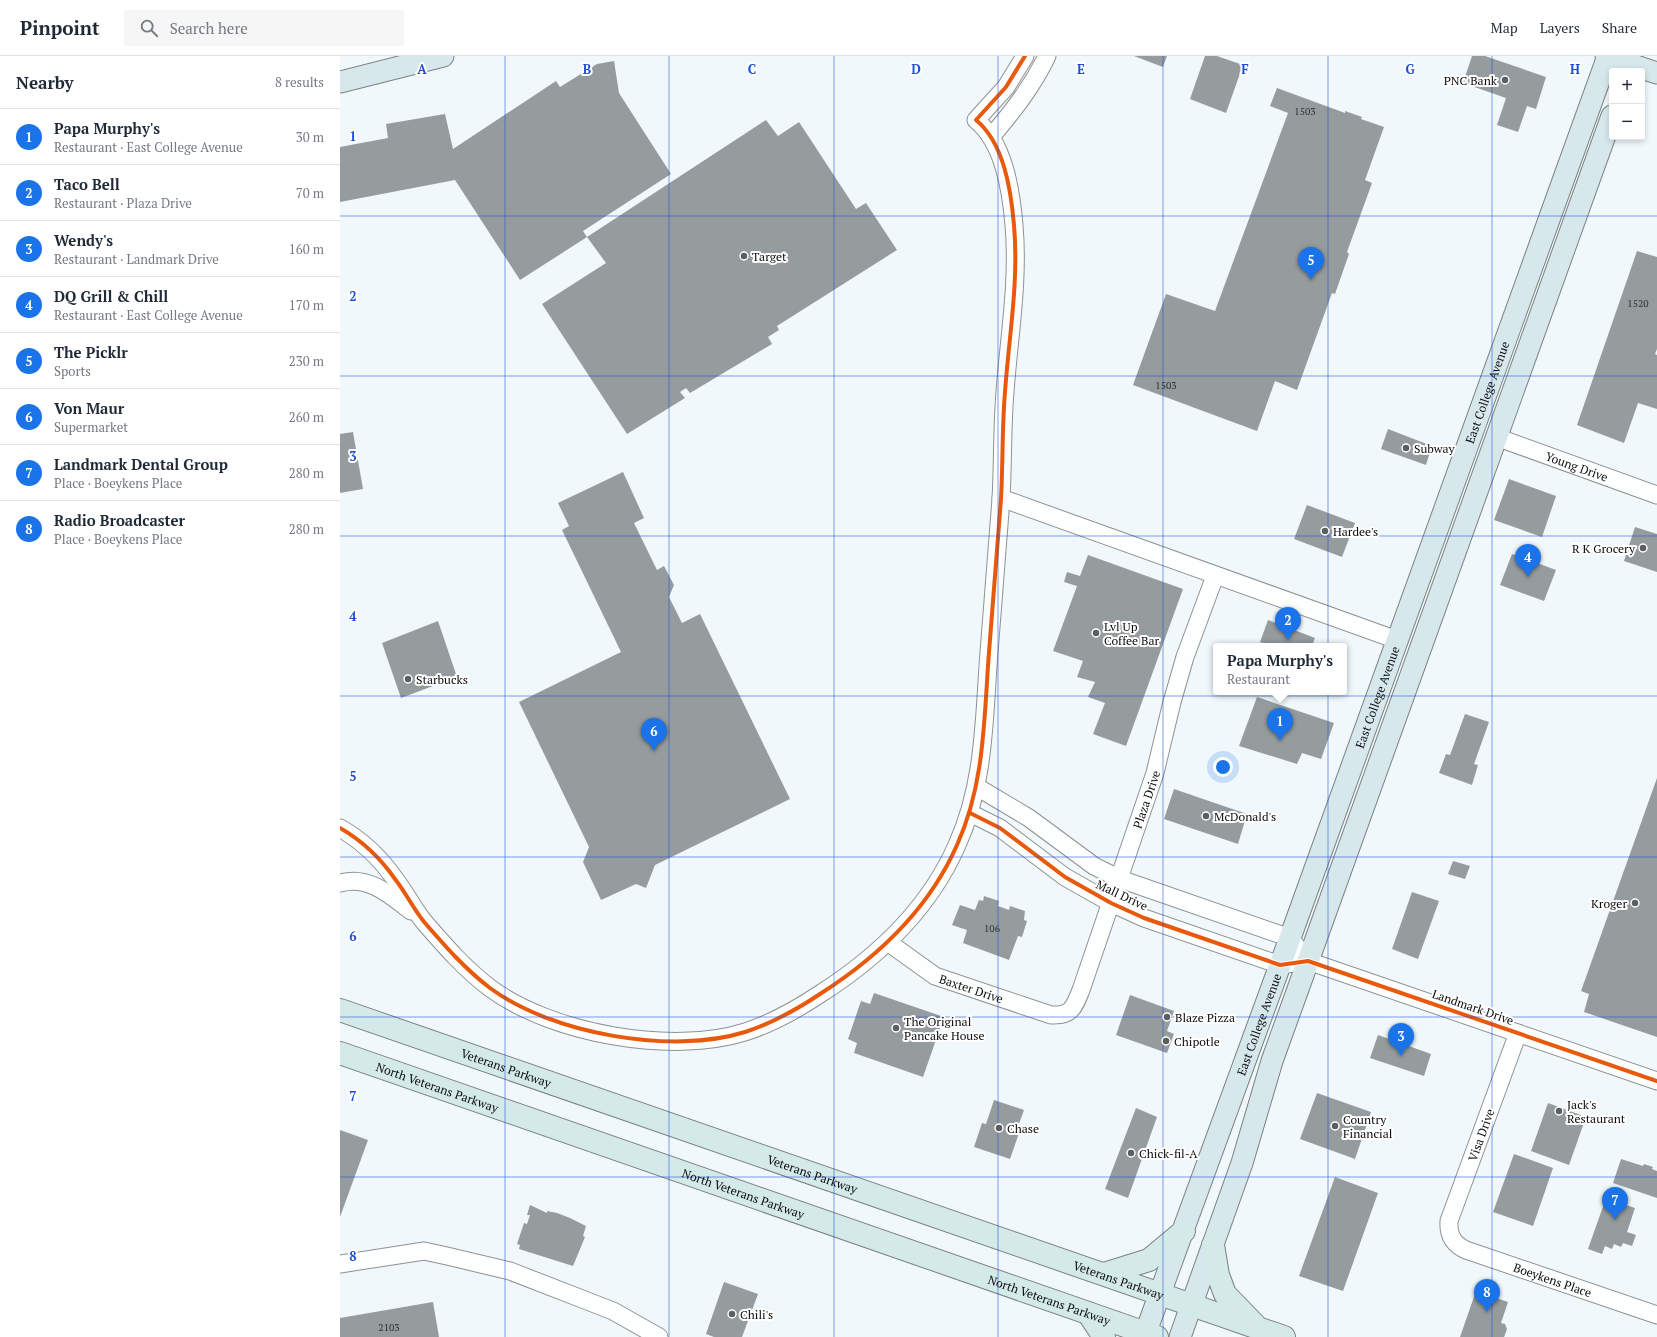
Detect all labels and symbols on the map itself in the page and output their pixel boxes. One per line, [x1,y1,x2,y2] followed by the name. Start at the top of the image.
[417,60,427,78] text: A
[583,60,591,78] text: B
[748,60,756,78] text: C
[911,60,921,78] text: D
[1077,60,1085,78] text: E
[1241,60,1249,78] text: F
[1405,60,1415,78] text: G
[1570,60,1580,78] text: H
[1444,73,1498,88] place label: PNC Bank
[1500,75,1510,85] marker: PNC Bank
[1294,105,1316,118] house number: 1503
[349,127,357,145] text: 1
[1298,247,1324,280] pin: 5
[752,249,787,264] place label: Target
[739,251,749,261] marker: Target
[349,287,357,305] text: 2
[1627,297,1649,310] house number: 1520
[1461,339,1512,445] street label: East College Avenue
[1155,379,1177,392] house number: 1503
[1414,441,1456,456] place label: Subway
[1401,443,1411,453] marker: Subway
[349,447,357,465] text: 3
[1544,448,1610,484] street label: Young Drive
[1333,524,1378,539] place label: Hardee's
[1320,526,1330,536] marker: Hardee's
[1572,541,1636,556] place label: R K Grocery
[1638,543,1648,553] marker: R K Grocery
[1515,544,1541,577] pin: 4
[349,607,357,625] text: 4
[1275,607,1301,640] pin: 2
[1104,619,1159,648] place label: Lvl Up Coffee Bar
[1091,628,1101,638] marker: Lvl Up Coffee Bar
[1352,644,1402,750] street label: East College Avenue
[416,672,468,687] place label: Starbucks
[403,674,413,684] marker: Starbucks
[1267,708,1293,741] pin: 1
[641,718,667,751] pin: 6
[1213,757,1233,777] your location
[349,767,357,785] text: 5
[1129,768,1163,830] street label: Plaza Drive
[1214,809,1276,824] place label: McDonald's
[1201,811,1211,821] marker: McDonald's
[1094,877,1150,913] street label: Mall Drive
[1591,896,1627,911] place label: Kroger
[1630,898,1640,908] marker: Kroger
[984,922,1001,935] house number: 106
[349,927,357,945] text: 6
[938,971,1005,1006] street label: Baxter Drive
[1233,971,1284,1077] street label: East College Avenue
[1430,986,1516,1028] street label: Landmark Drive
[1175,1010,1235,1025] place label: Blaze Pizza
[1162,1012,1172,1022] marker: Blaze Pizza
[904,1014,984,1043] place label: The Original Pancake House
[891,1023,901,1033] marker: The Original Pancake House
[1388,1023,1414,1056] pin: 3
[1174,1034,1220,1049] place label: Chipotle
[1161,1036,1171,1046] marker: Chipotle
[459,1045,554,1090] street label: Veterans Parkway
[374,1059,501,1115] street label: North Veterans Parkway
[349,1087,357,1105] text: 7
[1567,1097,1626,1126] place label: Jack's Restaurant
[1554,1106,1564,1116] marker: Jack's Restaurant
[1465,1107,1497,1163] street label: Visa Drive
[1343,1112,1393,1141] place label: Country Financial
[1007,1121,1039,1136] place label: Chase
[1330,1121,1340,1131] marker: Country Financial
[994,1123,1004,1133] marker: Chase
[1139,1146,1198,1161] place label: Chick-fil-A
[1126,1148,1136,1158] marker: Chick-fil-A
[765,1151,860,1197] street label: Veterans Parkway
[680,1165,807,1222] street label: North Veterans Parkway
[1602,1187,1628,1220] pin: 7
[349,1247,357,1265] text: 8
[1072,1257,1167,1303] street label: Veterans Parkway
[1512,1259,1594,1300] street label: Boeykens Place
[986,1271,1113,1328] street label: North Veterans Parkway
[1474,1279,1500,1312] pin: 8
[740,1307,773,1322] place label: Chili's
[727,1309,737,1319] marker: Chili's
[378,1321,400,1334] house number: 2103

